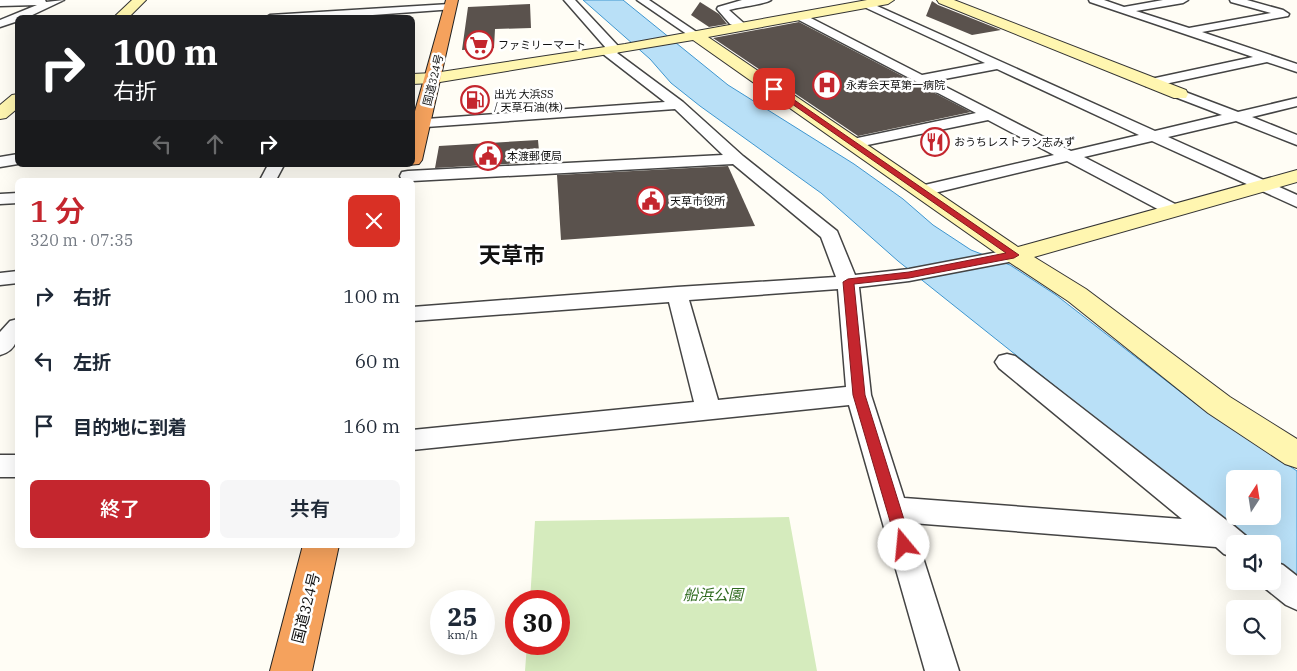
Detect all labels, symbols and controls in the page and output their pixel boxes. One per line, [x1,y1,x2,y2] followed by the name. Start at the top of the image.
[113,29,218,75] text: 100 m
[464,30,494,60] supermarket icon: ファミリーマート
[30,35,95,100] icon: right
[498,38,586,52] place label: ファミリーマート
[420,53,446,107] street label: 国道324号
[753,68,795,110] pin
[812,70,842,100] hospital icon: 永寿会天草第一病院
[760,75,788,103] icon: arrive
[113,76,157,105] text: 右折
[846,78,945,92] place label: 永寿会天草第一病院
[460,85,490,115] fuel station icon: 出光 大浜SS / 天草石油(株)
[494,87,563,114] place label: 出光 大浜SS / 天草石油(株)
[920,127,950,157] restaurant icon: おうちレストラン志みず
[148,130,176,158] icon: left
[201,130,229,158] icon: ahead
[254,130,282,158] icon: right
[954,135,1075,149] place label: おうちレストラン志みず
[473,141,503,171] public building icon: 本渡郵便局
[507,149,562,163] place label: 本渡郵便局
[636,186,666,216] public building icon: 天草市役所
[30,191,85,230] text: 1 分
[670,194,726,208] place label: 天草市役所
[348,195,400,247] button: close
[30,230,133,250] text: 320 m · 07:35
[479,240,545,269] district label: 天草市
[30,282,58,310] icon: right
[343,284,400,308] text: 100 m
[73,285,111,309] text: 右折
[30,347,58,375] icon: left
[355,349,400,373] text: 60 m
[73,350,111,374] text: 左折
[30,412,58,440] icon: arrive
[343,414,400,438] text: 160 m
[73,415,187,439] text: 目的地に到着
[1226,470,1281,525] north arrow
[1226,470,1281,655] map controls
[30,480,210,538] button: 終了
[220,480,400,538] button: 共有
[877,518,929,570] position arrow
[1226,535,1281,590] button: sound
[288,571,323,645] street label: 国道324号
[683,585,745,604] park label: 船浜公園
[505,590,570,655] speed limit sign: 30
[447,600,478,633] text: 25
[1226,600,1281,655] button: search
[447,627,478,642] text: km/h

